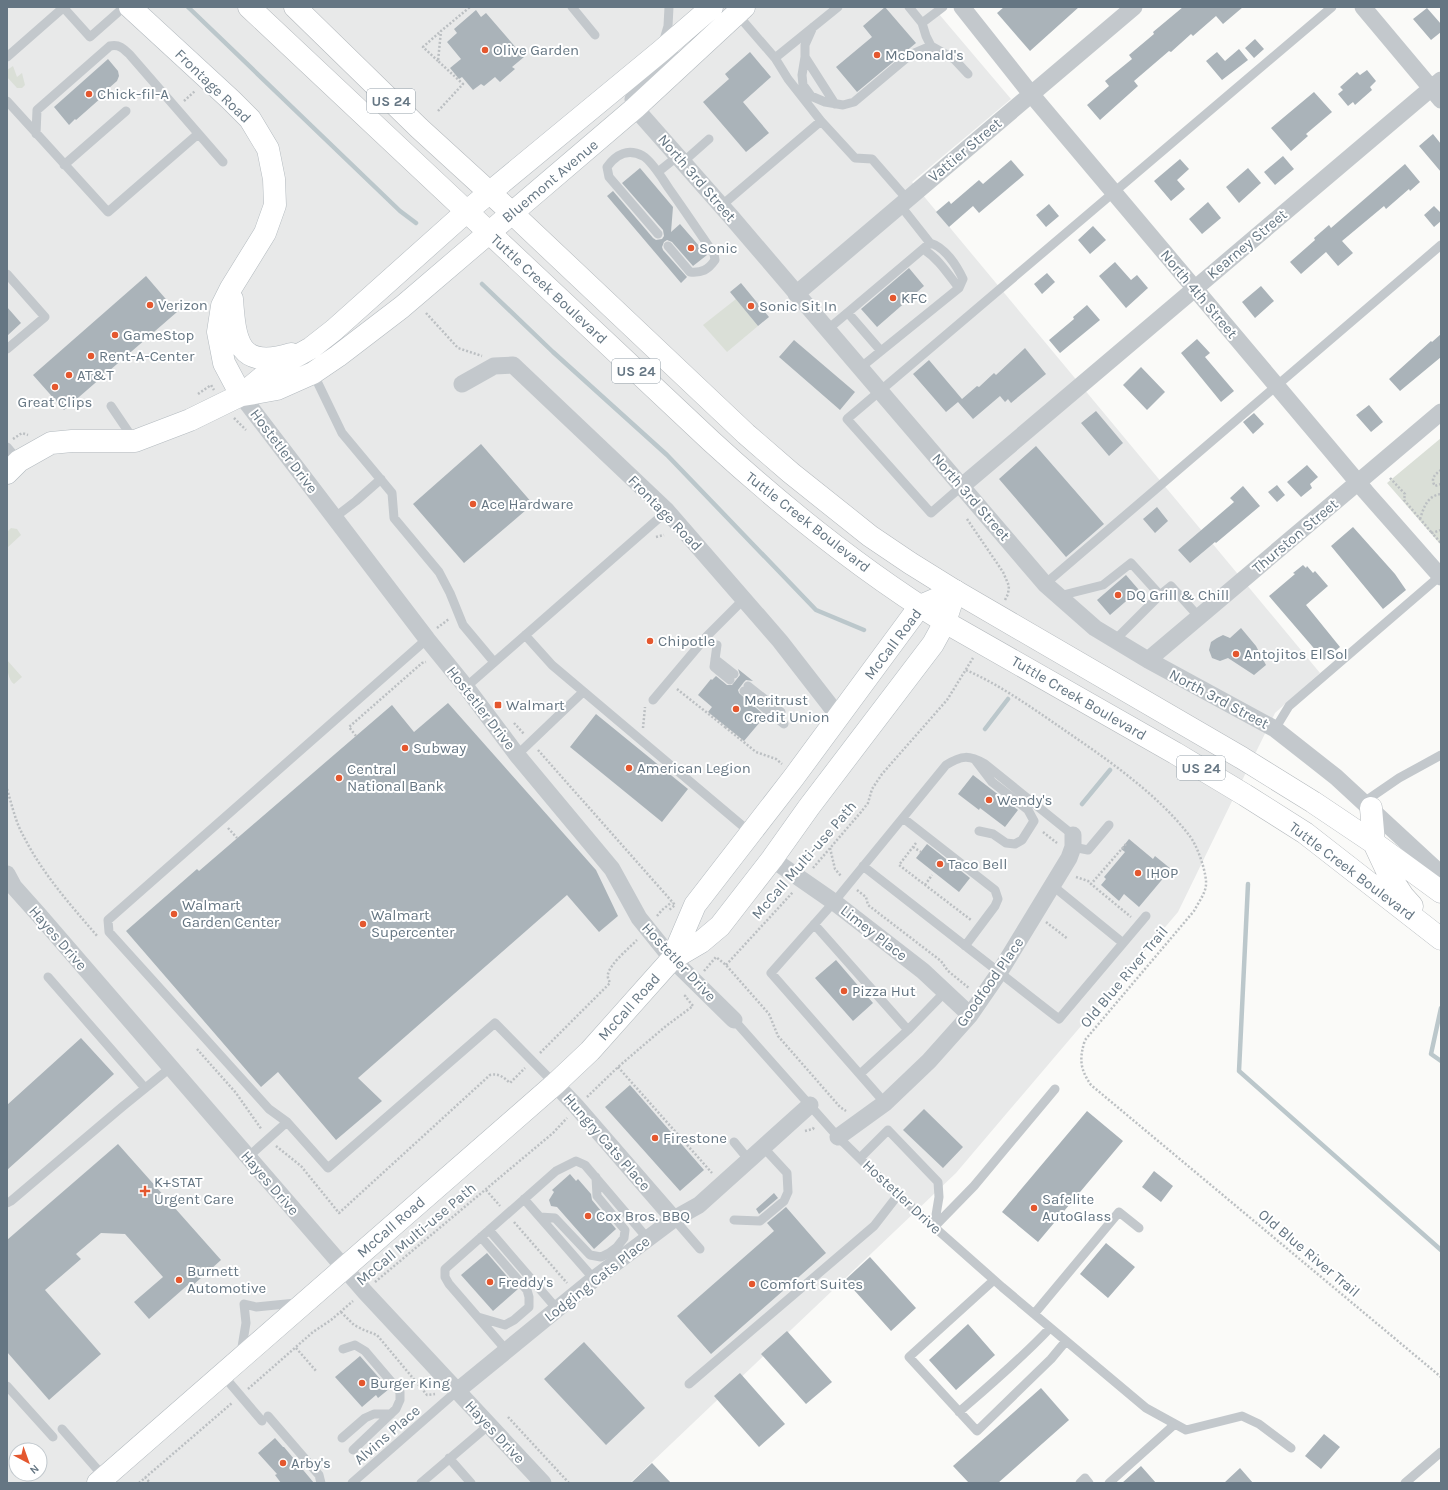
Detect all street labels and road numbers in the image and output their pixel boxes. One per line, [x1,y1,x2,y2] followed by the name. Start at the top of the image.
[171,45,255,127] street label: Frontage Road
[367,89,415,113] road number: US 24
[925,114,1005,186] street label: Vattier Street
[654,131,740,226] street label: North 3rd Street
[498,135,602,227] street label: Bluemont Avenue
[1203,205,1291,283] street label: Kearney Street
[487,230,611,348] street label: Tuttle Creek Boulevard
[1157,246,1241,342] street label: North 4th Street
[612,359,660,383] road number: US 24
[246,405,322,497] street label: Hostetler Drive
[928,450,1014,545] street label: North 3rd Street
[742,468,874,576] street label: Tuttle Creek Boulevard
[624,471,706,555] street label: Frontage Road
[1248,495,1342,577] street label: Thurston Street
[860,605,926,683] street label: McCall Road
[1008,652,1150,744] street label: Tuttle Creek Boulevard
[443,663,519,753] street label: Hostetler Drive
[1166,665,1272,733] street label: North 3rd Street
[1177,756,1225,780] road number: US 24
[748,797,860,923] street label: McCall Multi-use Path
[1286,818,1418,924] street label: Tuttle Creek Boulevard
[837,901,911,965] street label: Limey Place
[25,902,91,974] street label: Hayes Drive
[638,919,720,1005] street label: Hostetler Drive
[1076,923,1172,1031] street label: Old Blue River Trail
[952,934,1028,1030] street label: Goodfood Place
[594,970,664,1044] street label: McCall Road
[560,1090,654,1194] street label: Hungry Cats Place
[237,1147,303,1219] street label: Hayes Drive
[859,1156,945,1238] street label: Hostetler Drive
[353,1179,479,1289] street label: McCall Multi-use Path
[353,1193,429,1261] street label: McCall Road
[1255,1205,1363,1301] street label: Old Blue River Trail
[541,1232,653,1326] street label: Lodging Cats Place
[461,1397,529,1467] street label: Hayes Drive
[350,1401,424,1469] street label: Alvins Place

